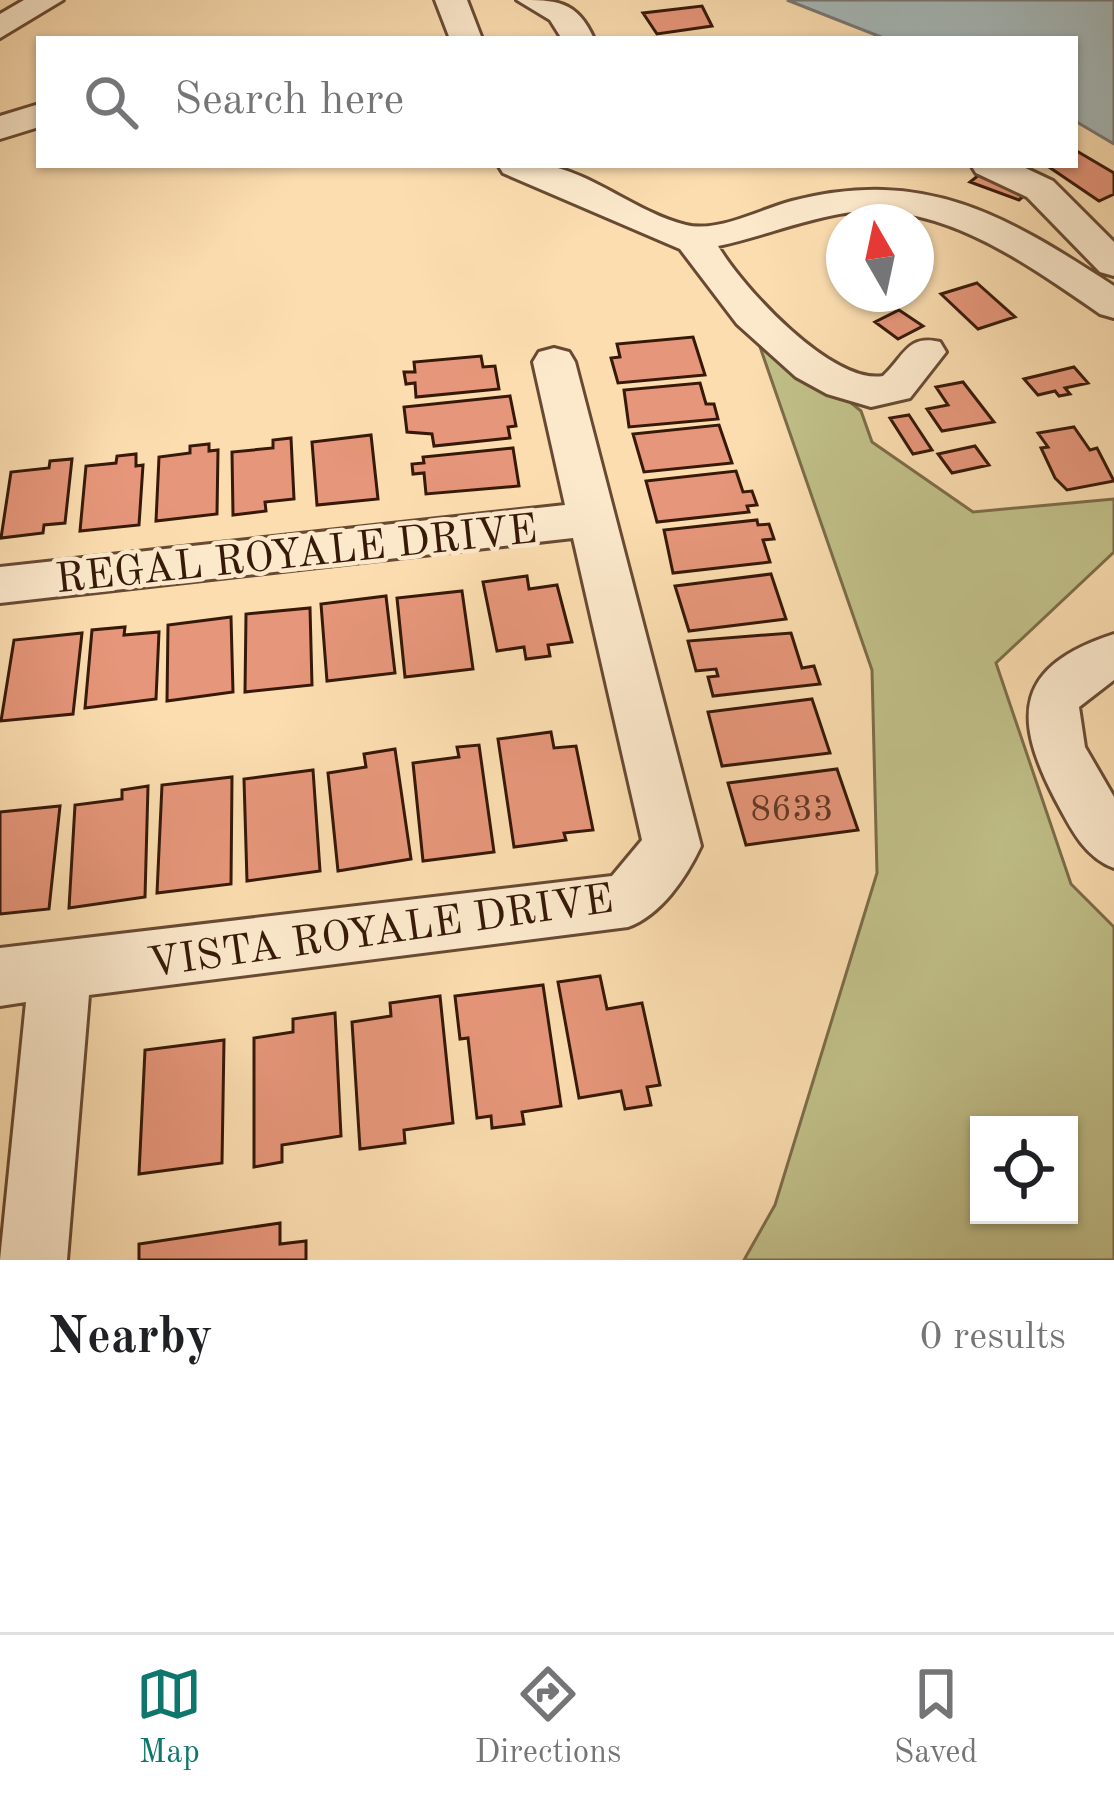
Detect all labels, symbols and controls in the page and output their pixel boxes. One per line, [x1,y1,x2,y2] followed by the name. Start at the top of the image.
[36,36,1078,168] search box
[78,69,144,135] icon: search
[174,79,404,124] text: Search here
[826,204,934,312] north arrow
[53,510,539,602] street label: REGAL ROYALE DRIVE
[750,793,834,829] house number: 8633
[145,879,616,986] street label: VISTA ROYALE DRIVE
[970,1116,1078,1224] map controls
[970,1116,1078,1224] button: locate
[48,1313,213,1364] text: Nearby
[920,1318,1066,1357] text: 0 results
[136,1661,202,1774] tab: Map
[475,1661,621,1774] tab: Directions
[894,1661,978,1774] tab: Saved

